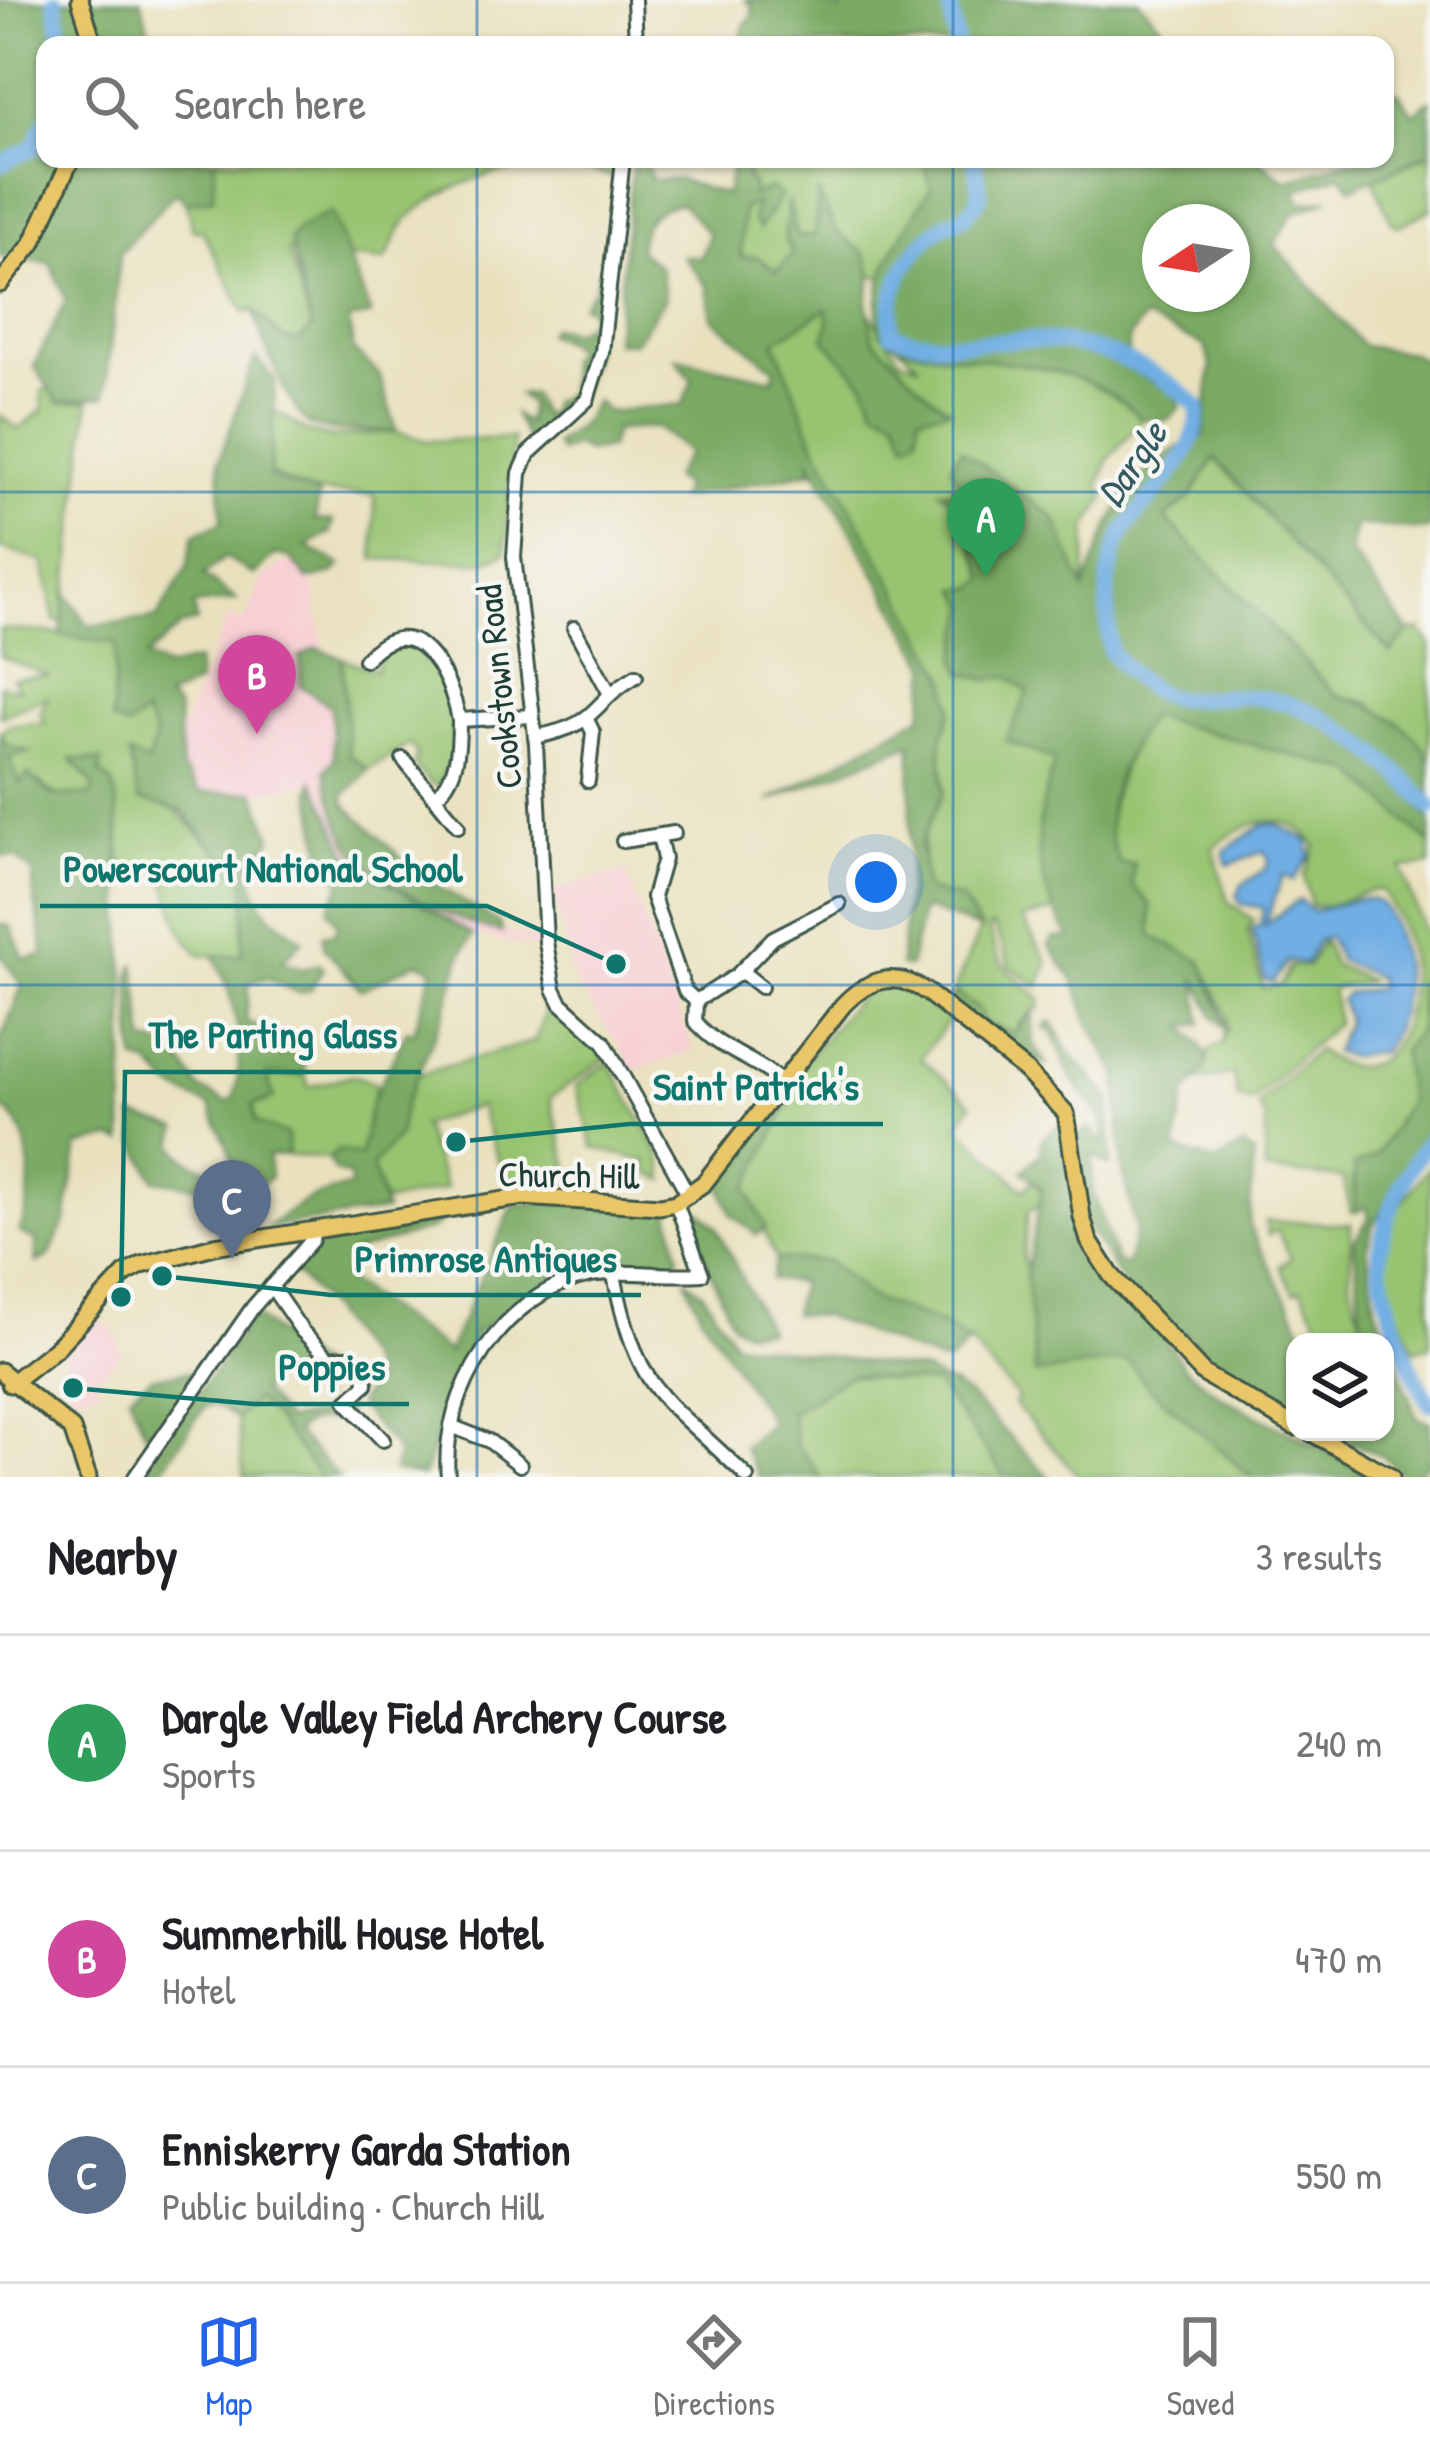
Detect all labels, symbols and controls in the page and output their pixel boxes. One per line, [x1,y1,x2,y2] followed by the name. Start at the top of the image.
[36,36,1394,168] search box
[78,69,144,135] icon: search
[174,72,366,133] text: Search here
[1142,204,1250,312] north arrow
[1083,409,1180,517] water label: Dargle
[947,478,1025,577] pin: A
[463,583,533,791] street label: Cookstown Road
[218,635,296,734] pin: B
[40,831,487,906] callout: Powerscourt National School
[63,841,463,894] text: Powerscourt National School
[846,852,906,912] your location
[125,997,421,1072] callout: The Parting Glass
[148,1007,397,1061] text: The Parting Glass
[629,1049,883,1124] callout: Saint Patrick's
[653,1059,859,1112] text: Saint Patrick's
[498,1148,640,1200] street label: Church Hill
[193,1160,271,1259] pin: C
[331,1220,641,1295] callout: Primrose Antiques
[355,1231,617,1285] text: Primrose Antiques
[254,1329,409,1404] callout: Poppies
[1286,1333,1394,1441] map controls
[1286,1333,1394,1441] button: layers
[278,1339,386,1393] text: Poppies
[48,1521,178,1590] text: Nearby
[1256,1529,1382,1582] text: 3 results
[162,1686,727,1747] text: Dargle Valley Field Archery Course
[77,1716,97,1769] text: A
[1296,1716,1382,1769] text: 240 m
[162,1747,256,1800] text: Sports
[162,1902,543,1963] text: Summerhill House Hotel
[77,1932,97,1985] text: B
[1295,1932,1382,1985] text: 470 m
[162,1963,235,2016] text: Hotel
[162,2118,571,2179] text: Enniskerry Garda Station
[76,2148,98,2201] text: C
[1296,2148,1382,2201] text: 550 m
[162,2179,544,2232] text: Public building · Church Hill
[196,2309,262,2425] tab: Map
[654,2309,775,2425] tab: Directions
[1167,2309,1234,2425] tab: Saved

